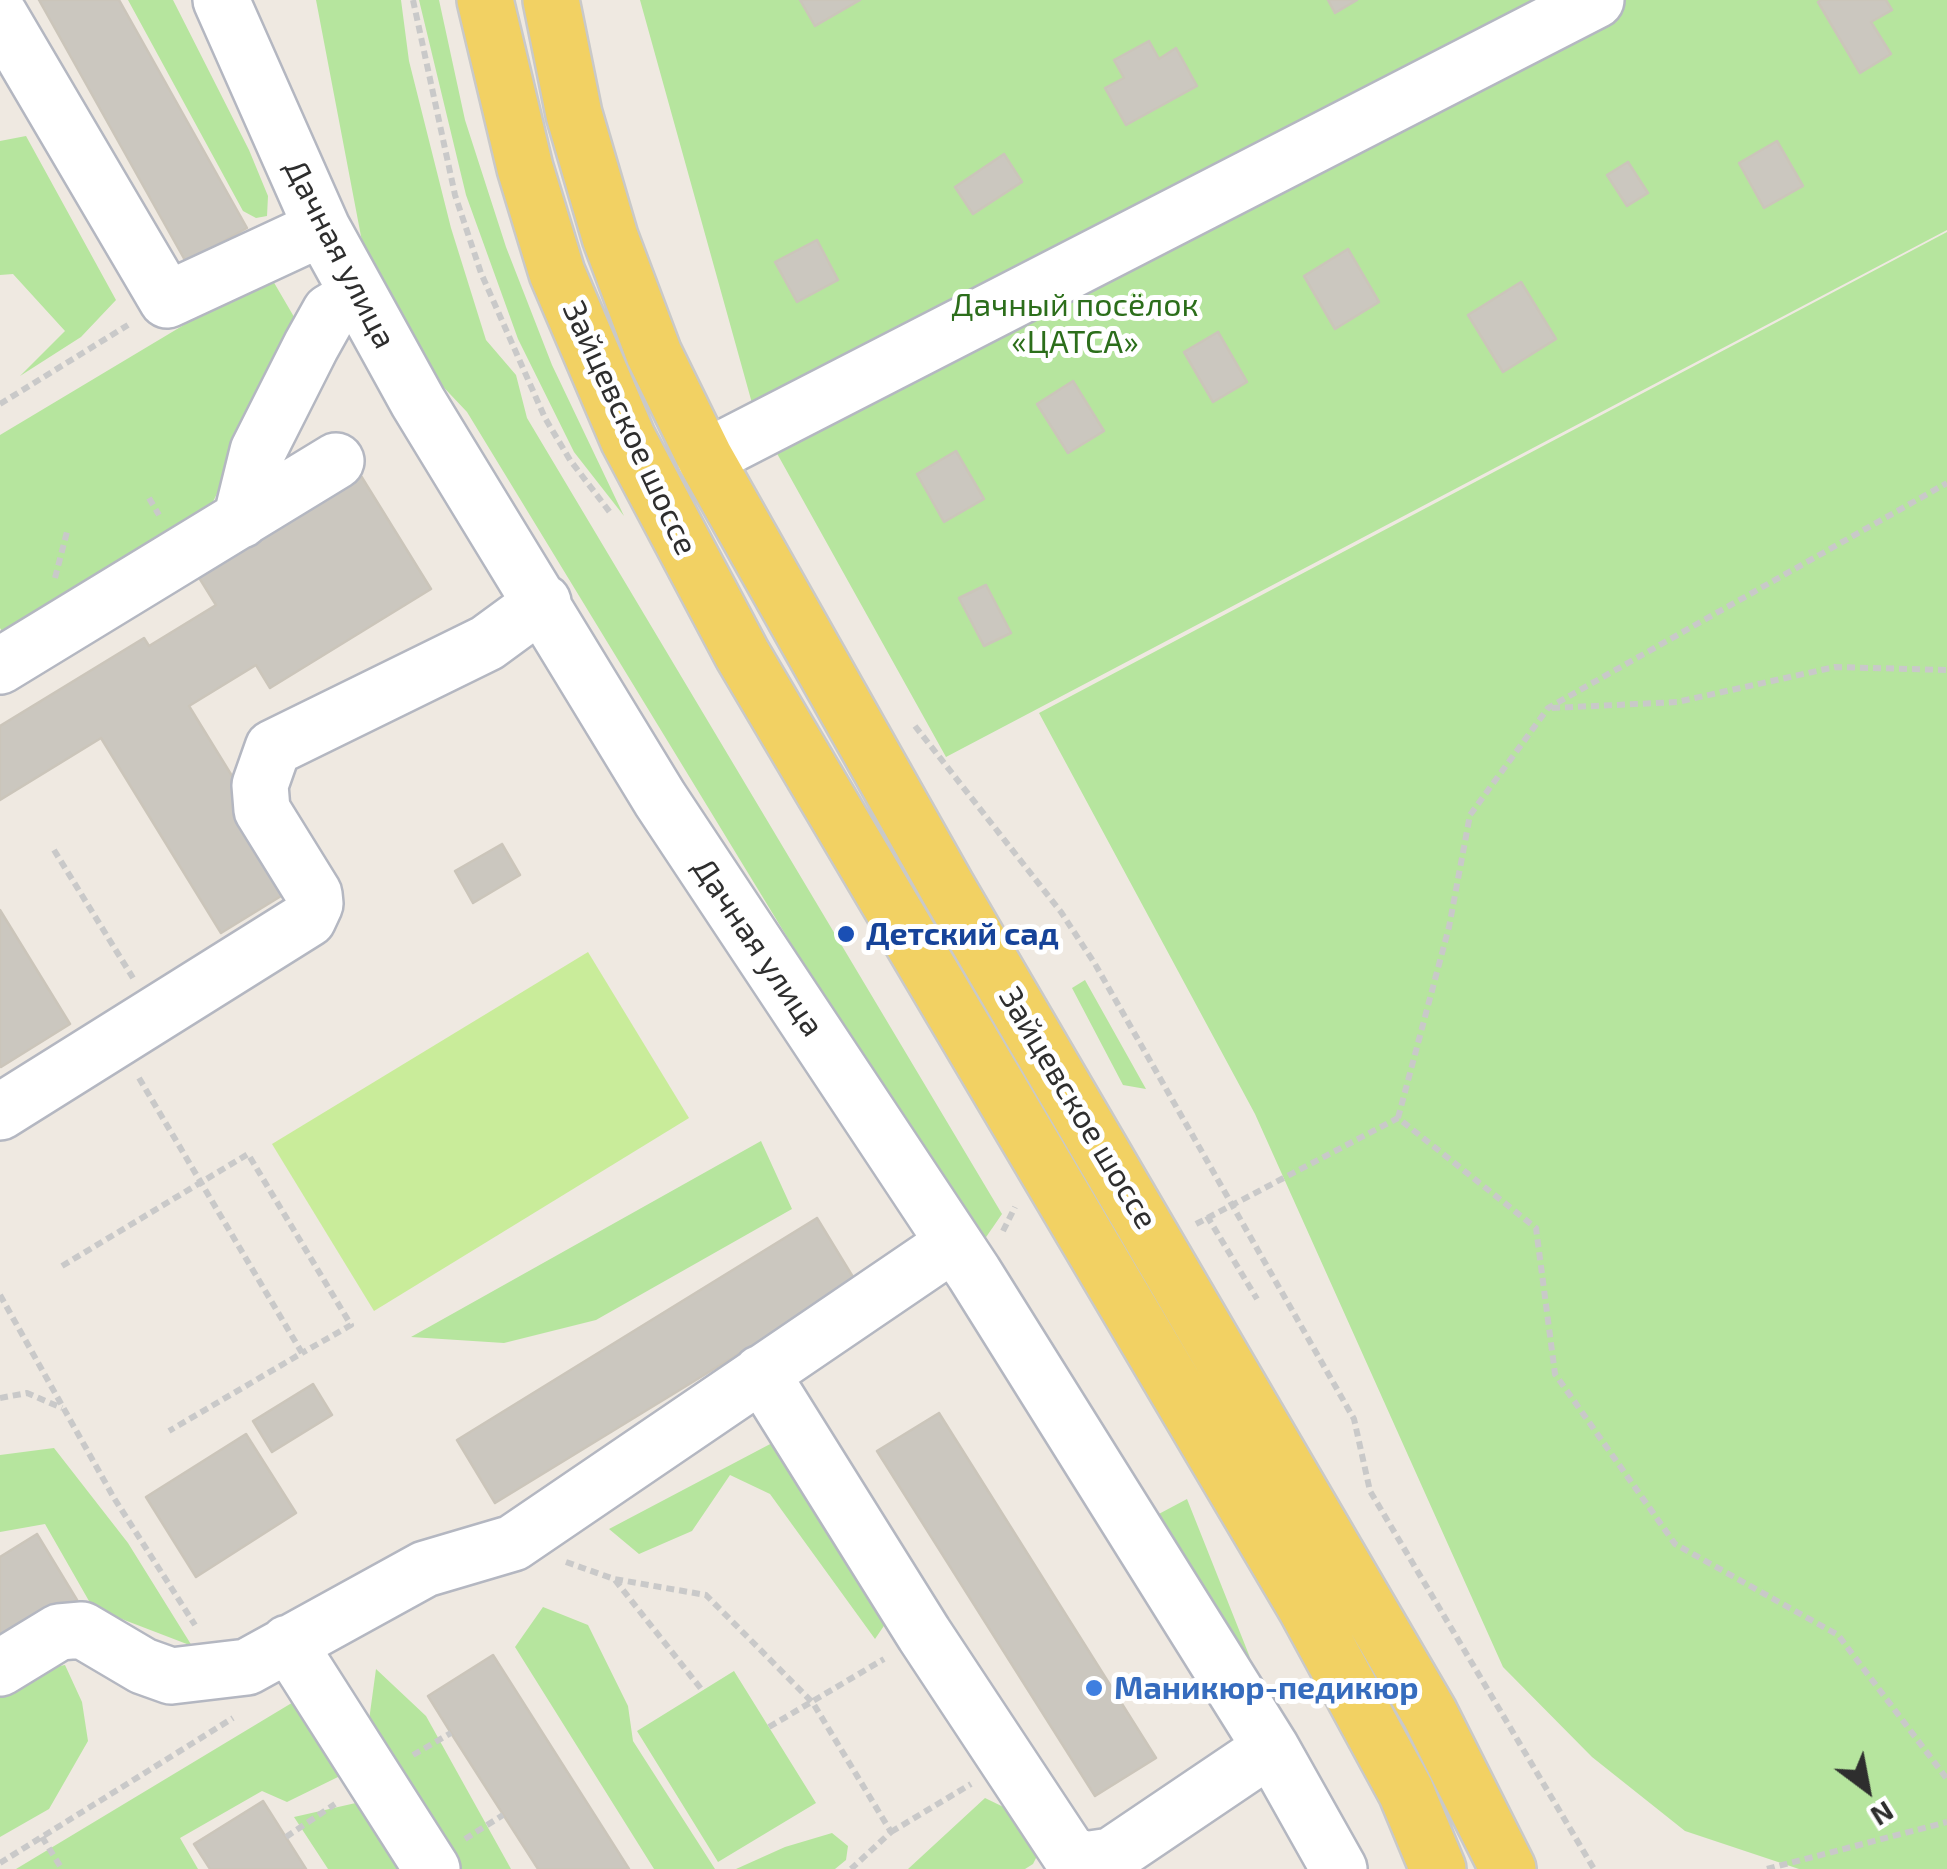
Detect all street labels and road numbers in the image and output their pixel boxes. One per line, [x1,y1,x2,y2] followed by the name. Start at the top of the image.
[276,153,404,355] street label: Дачная улица
[554,295,706,561] street label: Зайцевское шоссе
[684,850,832,1044] street label: Дачная улица
[991,980,1165,1236] street label: Зайцевское шоссе

